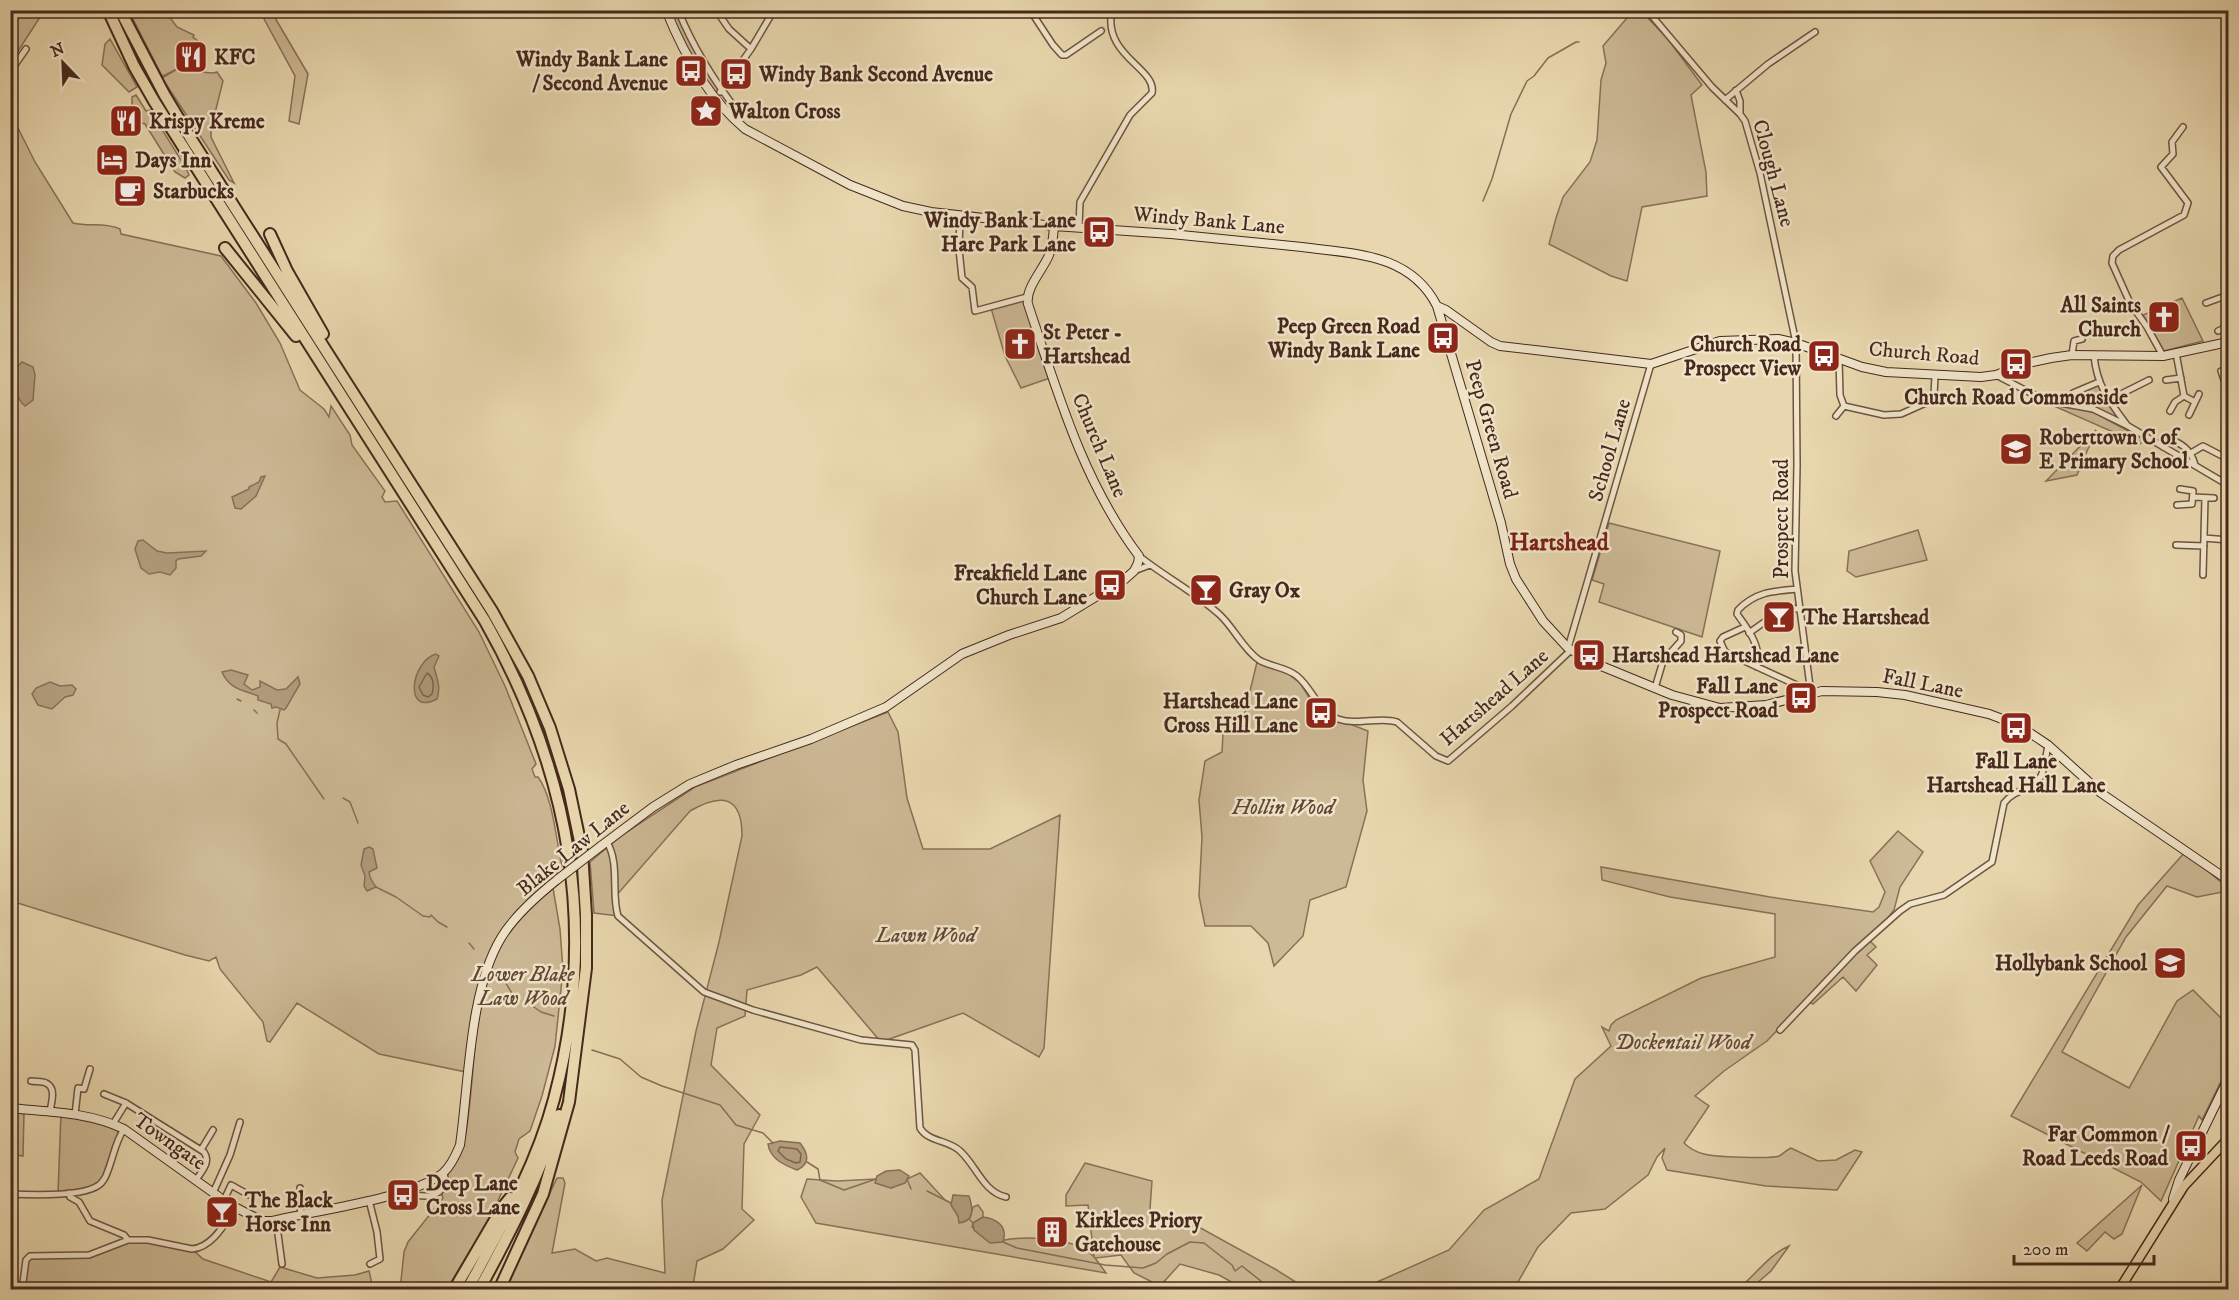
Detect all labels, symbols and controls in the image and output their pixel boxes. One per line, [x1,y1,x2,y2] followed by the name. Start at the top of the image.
[33,33,93,93] north arrow
[48,38,67,62] text: N
[173,39,209,75] restaurant icon: KFC
[214,45,256,71] place label: KFC
[515,47,668,97] place label: Windy Bank Lane / Second Avenue
[673,53,709,89] bus stop icon: Windy Bank Lane / Second Avenue
[718,56,754,92] bus stop icon: Windy Bank Second Avenue
[758,62,993,88] place label: Windy Bank Second Avenue
[688,93,724,129] place icon: Walton Cross
[728,99,840,125] place label: Walton Cross
[108,103,144,139] restaurant icon: Krispy Kreme
[149,109,265,135] place label: Krispy Kreme
[1746,117,1800,230] street label: Clough Lane
[94,142,130,178] hotel icon: Days Inn
[135,148,213,174] place label: Days Inn
[112,173,148,209] cafe icon: Starbucks
[153,179,234,205] place label: Starbucks
[1131,201,1286,241] street label: Windy Bank Lane
[923,208,1076,258] place label: Windy Bank Lane Hare Park Lane
[1081,214,1117,250] bus stop icon: Windy Bank Lane Hare Park Lane
[2060,293,2142,343] place label: All Saints Church
[2146,299,2182,335] church icon: All Saints Church
[1267,314,1421,364] place label: Peep Green Road Windy Bank Lane
[1043,320,1131,370] place label: St Peter - Hartshead
[1425,320,1461,356] bus stop icon: Peep Green Road Windy Bank Lane
[1002,326,1038,362] church icon: St Peter - Hartshead
[1684,332,1802,382] place label: Church Road Prospect View
[1868,336,1981,372] street label: Church Road
[1806,338,1842,374] bus stop icon: Church Road Prospect View
[1998,346,2034,382] bus stop icon: Church Road Commonside
[1459,357,1523,502] street label: Peep Green Road
[1904,385,2128,411] place label: Church Road Commonside
[1065,389,1133,502] street label: Church Lane
[1583,396,1637,505] street label: School Lane
[2039,425,2189,475] place label: Roberttown C of E Primary School
[1998,431,2034,467] school or university icon: Roberttown C of E Primary School
[1769,458,1795,579] street label: Prospect Road
[1509,528,1610,558] district label: Hartshead
[954,561,1087,611] place label: Freakfield Lane Church Lane
[1092,567,1128,603] bus stop icon: Freakfield Lane Church Lane
[1188,572,1224,608] bar icon: Gray Ox
[1229,578,1301,604] place label: Gray Ox
[1761,599,1797,635] bar icon: The Hartshead
[1801,605,1930,631] place label: The Hartshead
[1571,637,1607,673] bus stop icon: Hartshead Hartshead Lane
[1435,643,1554,752] street label: Hartshead Lane
[1612,643,1839,669] place label: Hartshead Hartshead Lane
[1880,663,1966,705] street label: Fall Lane
[1658,674,1779,724] place label: Fall Lane Prospect Road
[1783,680,1819,716] bus stop icon: Fall Lane Prospect Road
[1163,689,1298,739] place label: Hartshead Lane Cross Hill Lane
[1303,695,1339,731] bus stop icon: Hartshead Lane Cross Hill Lane
[1998,710,2034,746] bus stop icon: Fall Lane Hartshead Hall Lane
[1927,749,2106,799] place label: Fall Lane Hartshead Hall Lane
[512,795,635,902] street label: Blake Law Lane
[1231,795,1337,821] park label: Hollin Wood
[875,923,979,949] park label: Lawn Wood
[2152,945,2188,981] school or university icon: Hollybank School
[1995,951,2148,977] place label: Hollybank School
[471,962,575,1012] park label: Lower Blake Law Wood
[1615,1030,1754,1056] park label: Dockentail Wood
[128,1107,211,1176] street label: Towngate
[2022,1122,2170,1172] place label: Far Common / Road Leeds Road
[2173,1128,2209,1164] bus stop icon: Far Common / Road Leeds Road
[426,1171,520,1221] place label: Deep Lane Cross Lane
[385,1177,421,1213] bus stop icon: Deep Lane Cross Lane
[244,1188,334,1238] place label: The Black Horse Inn
[204,1194,240,1230] bar icon: The Black Horse Inn
[1075,1208,1203,1258] place label: Kirklees Priory Gatehouse
[1034,1214,1070,1250] building icon: Kirklees Priory Gatehouse
[2014,1228,2154,1266] scale bar
[2023,1239,2069,1261] text: 200 m

